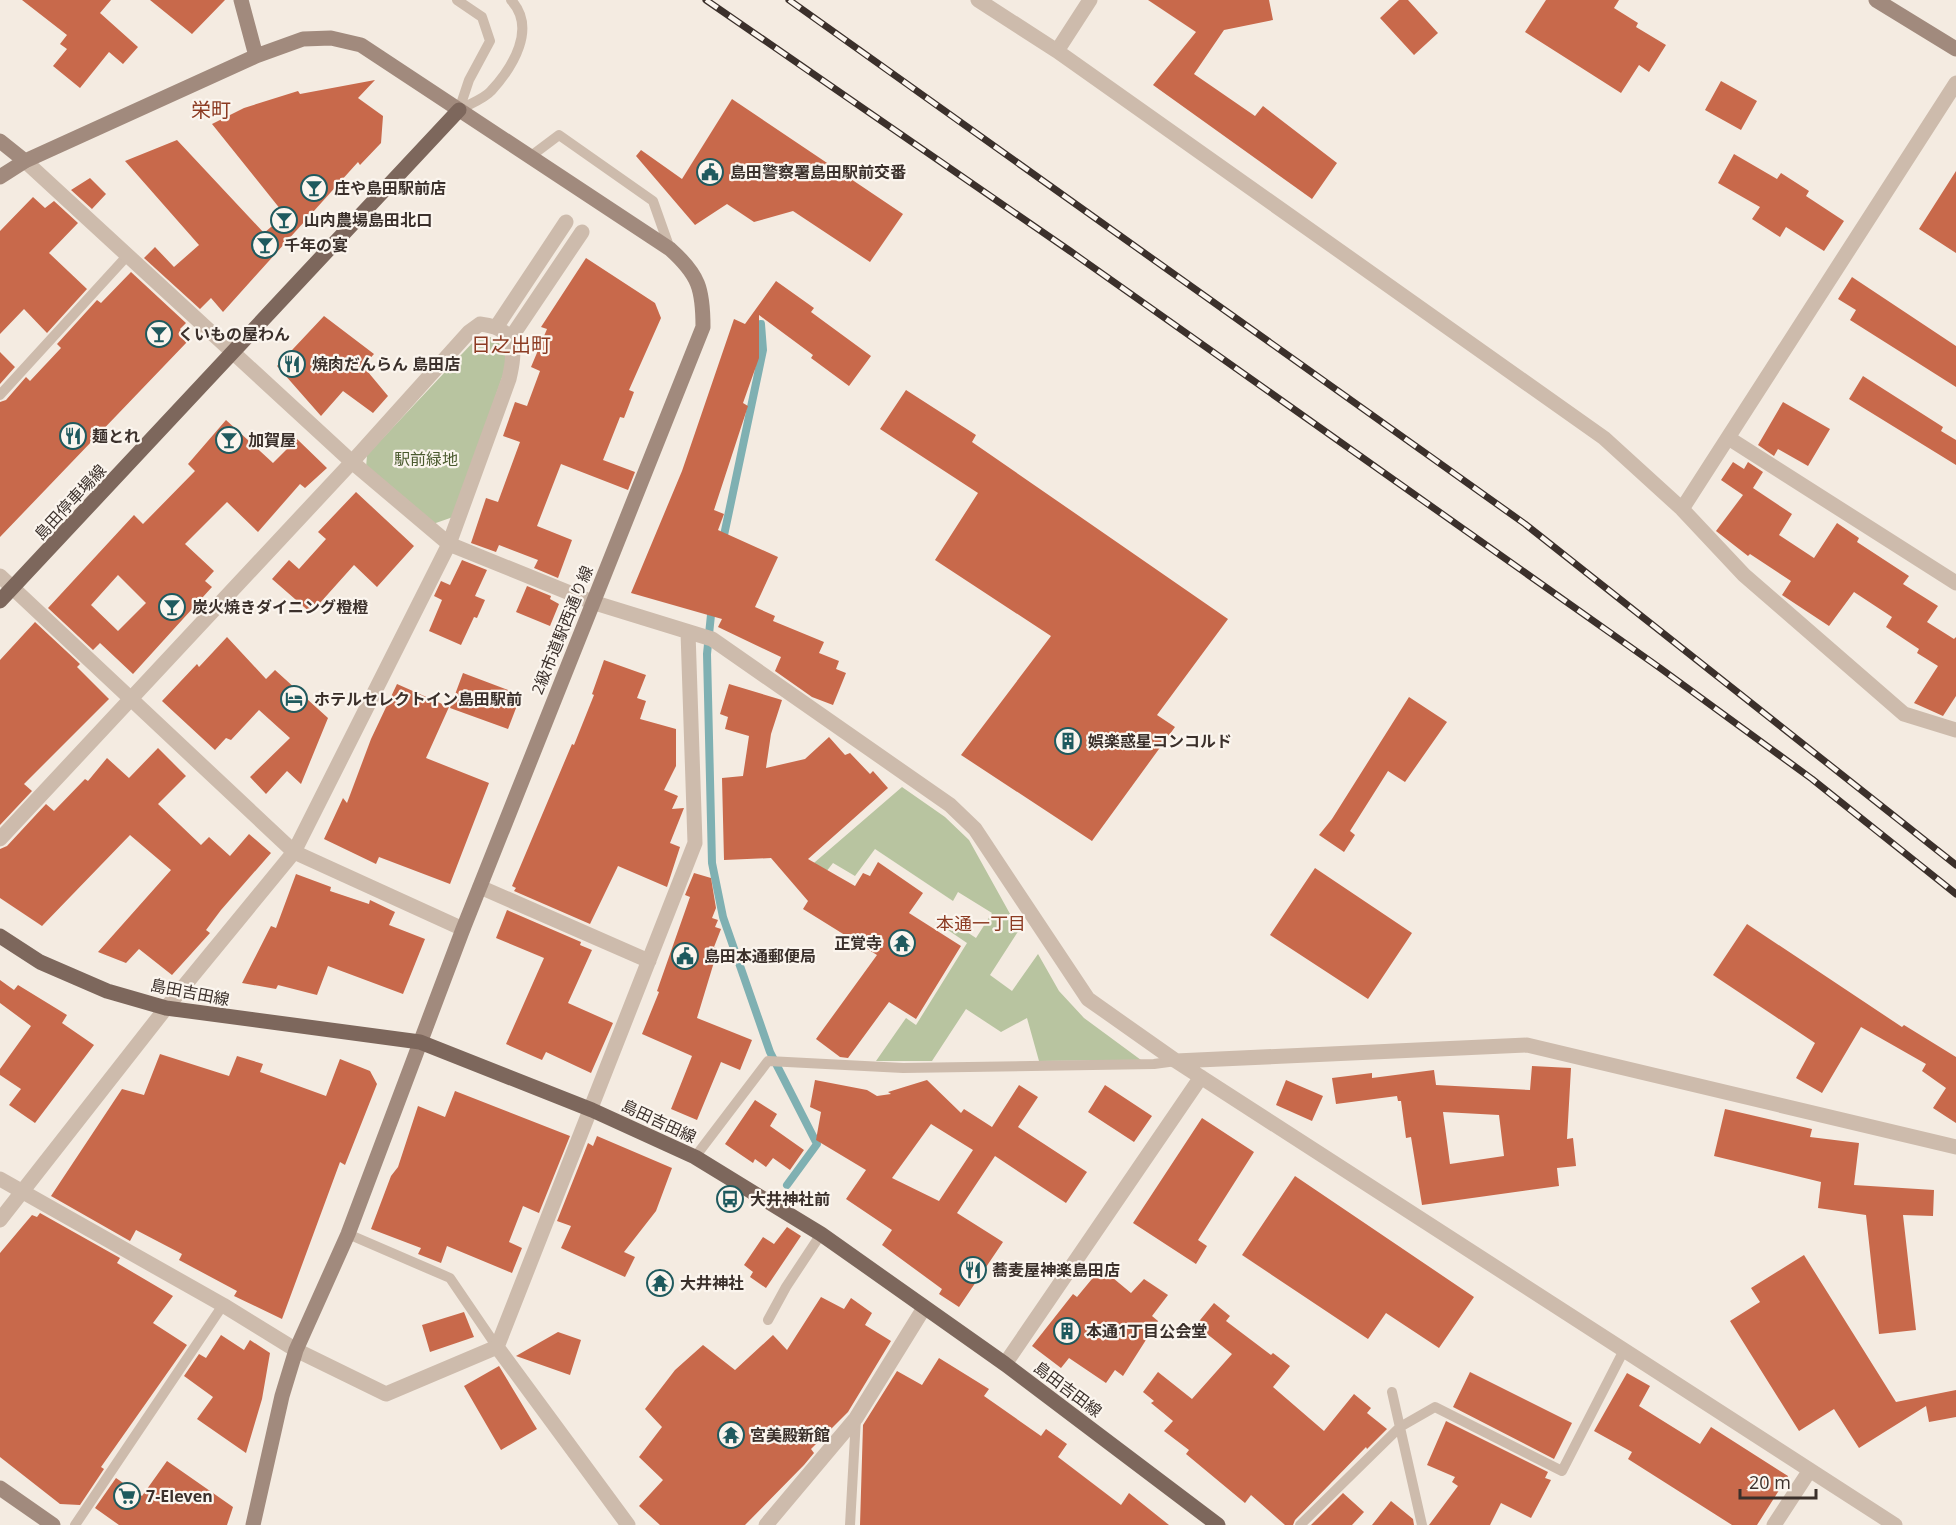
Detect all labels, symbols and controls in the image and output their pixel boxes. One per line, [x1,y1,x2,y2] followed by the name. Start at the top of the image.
[191,96,231,123] district label: 栄町
[695,157,725,187] public building icon: 島田警察署島田駅前交番
[730,161,906,183] place label: 島田警察署島田駅前交番
[299,173,329,203] bar icon: 庄や島田駅前店
[334,177,446,199] place label: 庄や島田駅前店
[269,205,299,235] bar icon: 山内農場島田北口
[304,209,432,231] place label: 山内農場島田北口
[250,230,280,260] bar icon: 千年の宴
[284,234,348,256] place label: 千年の宴
[144,319,174,349] bar icon: くいもの屋わん
[178,323,290,345] place label: くいもの屋わん
[471,331,551,358] district label: 日之出町
[277,349,307,379] restaurant icon: 焼肉だんらん 島田店
[312,353,460,375] place label: 焼肉だんらん 島田店
[58,421,88,451] restaurant icon: 麺とれ
[92,425,140,447] place label: 麺とれ
[214,425,244,455] bar icon: 加賀屋
[248,429,296,451] place label: 加賀屋
[394,448,458,470] park label: 駅前緑地
[29,459,111,545] street label: 島田停車場線
[526,562,598,698] street label: 2級市道駅西通り線
[157,592,187,622] bar icon: 炭火焼きダイニング橙橙
[192,596,369,618] place label: 炭火焼きダイニング橙橙
[279,684,309,714] hotel icon: ホテルセレクトイン島田駅前
[314,688,522,710] place label: ホテルセレクトイン島田駅前
[1053,726,1083,756] building icon: 娯楽惑星コンコルド
[1088,730,1232,752] place label: 娯楽惑星コンコルド
[936,911,1026,935] district label: 本通一丁目
[887,928,917,958] temple icon: 正覚寺
[834,932,882,954] place label: 正覚寺
[670,941,700,971] public building icon: 島田本通郵便局
[704,945,816,967] place label: 島田本通郵便局
[149,974,231,1010] street label: 島田吉田線
[618,1094,700,1148] street label: 島田吉田線
[715,1184,745,1214] bus stop icon: 大井神社前
[750,1188,830,1210] place label: 大井神社前
[958,1255,988,1285] restaurant icon: 蕎麦屋神楽島田店
[992,1259,1120,1281] place label: 蕎麦屋神楽島田店
[645,1268,675,1298] temple icon: 大井神社
[680,1272,744,1294] place label: 大井神社
[1052,1316,1082,1346] building icon: 本通1丁目公会堂
[1086,1320,1207,1342] place label: 本通1丁目公会堂
[1029,1356,1107,1422] street label: 島田吉田線
[716,1420,746,1450] temple icon: 宮美殿新館
[750,1424,830,1446] place label: 宮美殿新館
[1740,1462,1816,1500] scale bar
[1749,1470,1791,1494] text: 20 m
[112,1481,142,1511] supermarket icon: 7-Eleven
[146,1485,213,1507] place label: 7-Eleven

